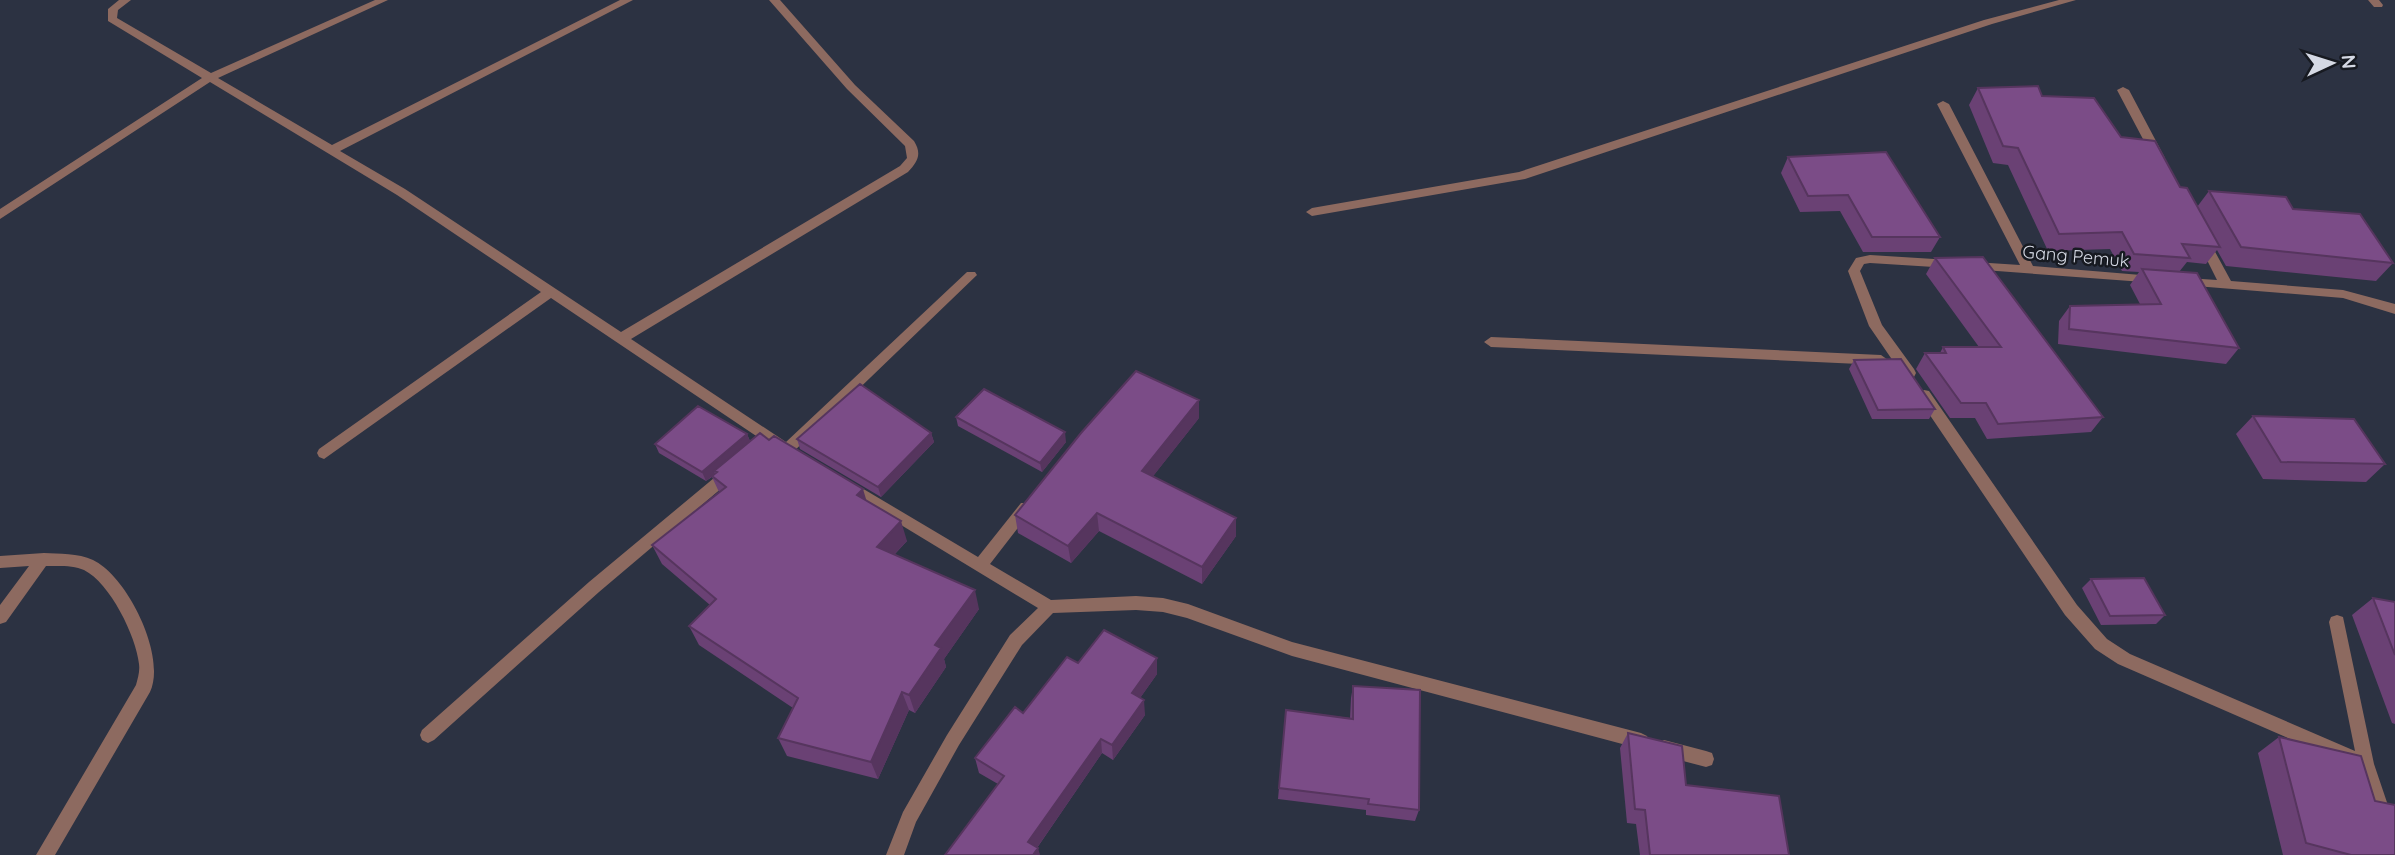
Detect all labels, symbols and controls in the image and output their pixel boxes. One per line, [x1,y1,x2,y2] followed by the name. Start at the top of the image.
[2297,28,2367,98] north arrow
[2337,54,2361,70] text: N
[2022,240,2130,272] street label: Gang Pemuk

